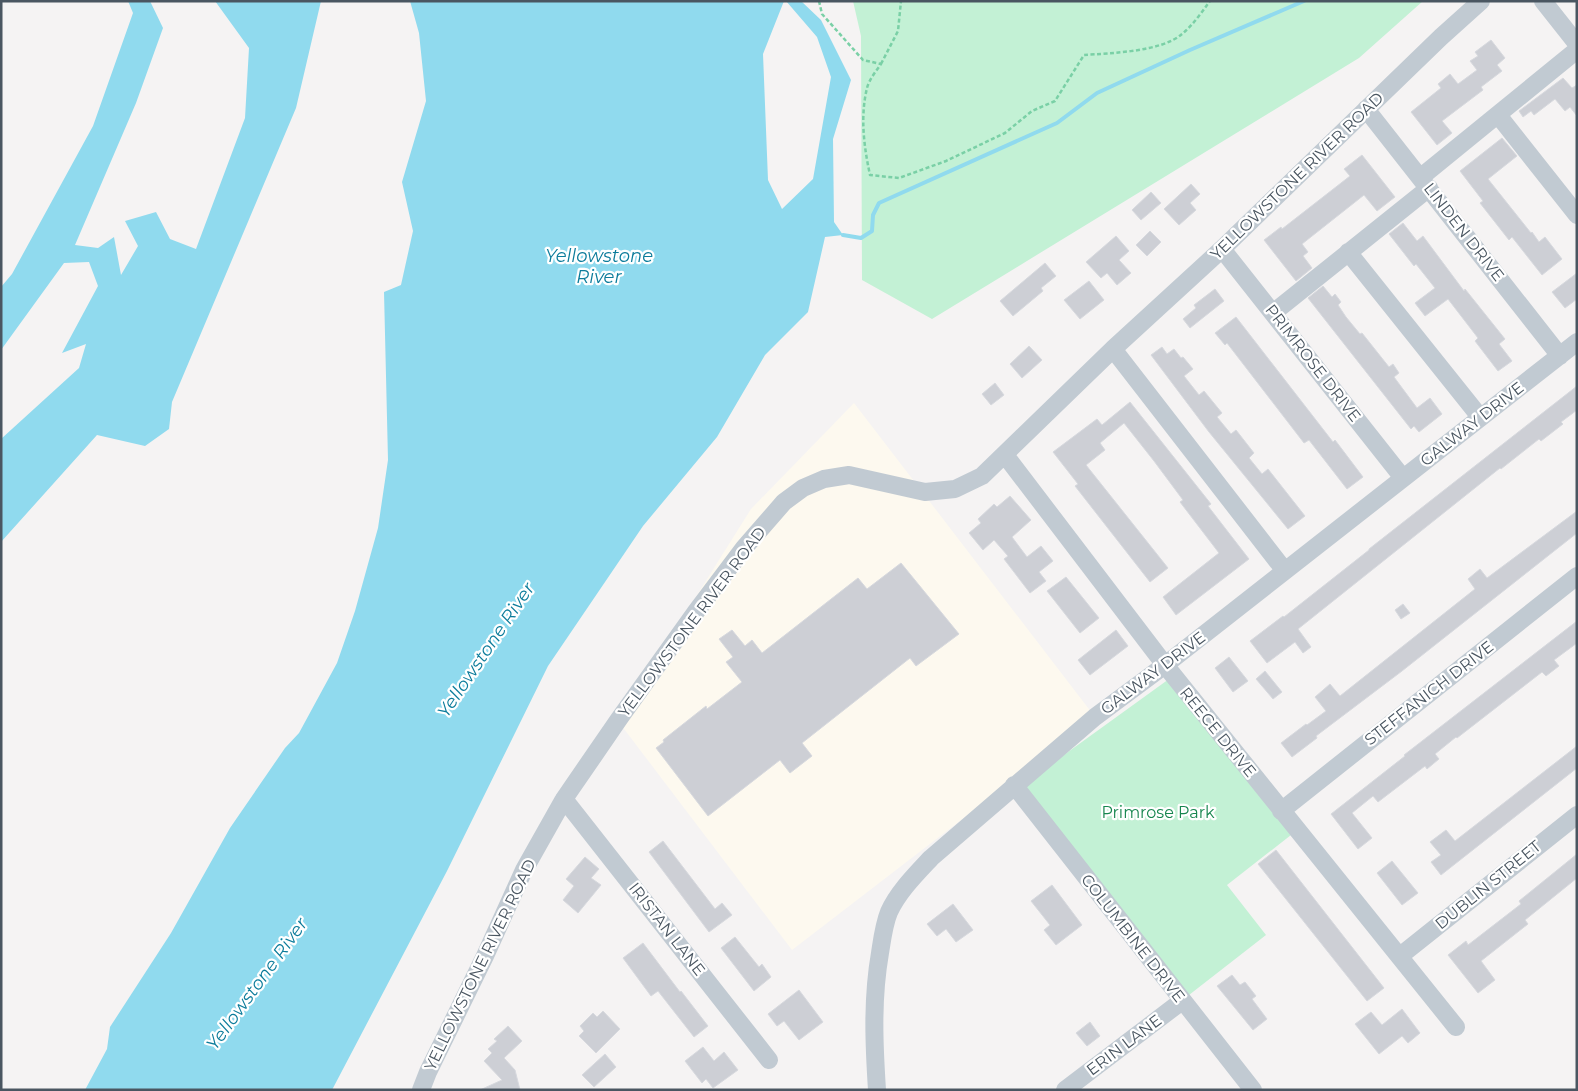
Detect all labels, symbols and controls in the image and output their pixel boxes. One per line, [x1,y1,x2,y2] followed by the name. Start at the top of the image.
[1207,88,1387,264] street label: YELLOWSTONE RIVER ROAD
[1420,179,1508,285] street label: LINDEN DRIVE
[545,245,653,288] water label: Yellowstone River
[1261,301,1365,425] street label: PRIMROSE DRIVE
[1417,378,1527,470] street label: GALWAY DRIVE
[614,523,770,721] street label: YELLOWSTONE RIVER ROAD
[433,578,540,722] water label: Yellowstone River
[1097,628,1209,718] street label: GALWAY DRIVE
[1361,637,1497,749] street label: STEFFANICH DRIVE
[1176,683,1260,781] street label: REECE DRIVE
[1101,803,1215,822] park label: Primrose Park
[1431,836,1545,933] street label: DUBLIN STREET
[420,856,540,1074] street label: YELLOWSTONE RIVER ROAD
[1077,870,1189,1006] street label: COLUMBINE DRIVE
[625,879,709,979] street label: IRISTAN LANE
[202,913,313,1054] water label: Yellowstone River
[1083,1011,1165,1079] street label: ERIN LANE

